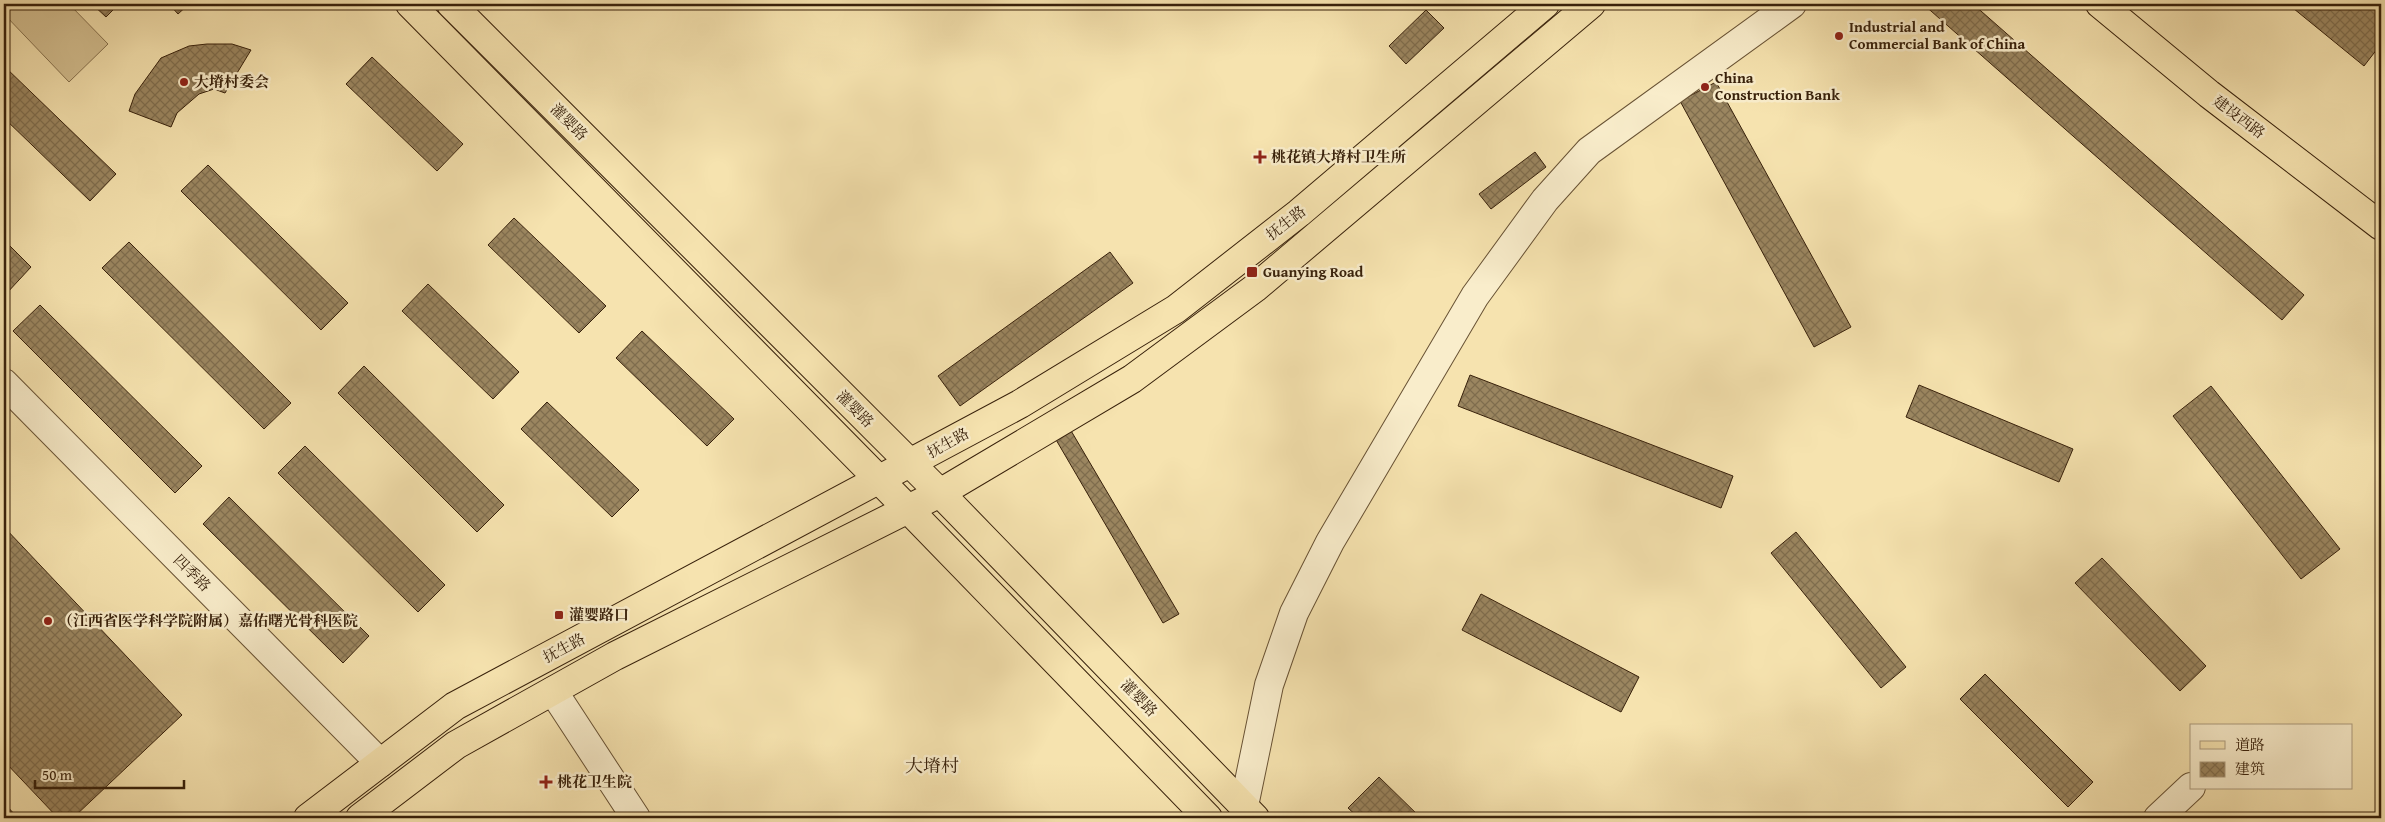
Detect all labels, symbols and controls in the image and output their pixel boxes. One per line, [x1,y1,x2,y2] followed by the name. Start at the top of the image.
[1849,16,2025,54] place label: Industrial and Commercial Bank of China
[1833,30,1845,42] marker: Industrial and Commercial Bank of China
[1715,67,1840,105] place label: China Construction Bank
[194,71,269,92] place label: 大塉村委会
[178,76,190,88] marker: 大塉村委会
[1699,81,1711,93] marker: China Construction Bank
[2209,90,2270,143] street label: 建设西路
[546,98,593,145] street label: 灌婴路
[1271,146,1406,167] place label: 桃花镇大塉村卫生所
[1253,150,1267,164] marker: 桃花镇大塉村卫生所
[1261,200,1310,245] street label: 抚生路
[1263,261,1364,282] place label: Guanying Road
[1245,265,1259,279] marker: Guanying Road
[832,385,879,432] street label: 灌婴路
[923,422,973,463] street label: 抚生路
[169,549,216,596] street label: 四季路
[569,604,629,625] place label: 灌婴路口
[553,609,565,621] marker: 灌婴路口
[58,610,358,631] place label: （江西省医学科学院附属）嘉佑曙光骨科医院
[42,615,54,627] marker: （江西省医学科学院附属）嘉佑曙光骨科医院
[539,628,589,667] street label: 抚生路
[1116,674,1163,721] street label: 灌婴路
[2190,724,2352,790] legend
[2235,734,2265,755] text: 道路
[905,752,959,779] district label: 大塉村
[35,757,184,789] scale bar
[2235,758,2265,779] text: 建筑
[42,764,73,785] text: 50 m
[557,771,632,792] place label: 桃花卫生院
[539,775,553,789] marker: 桃花卫生院

